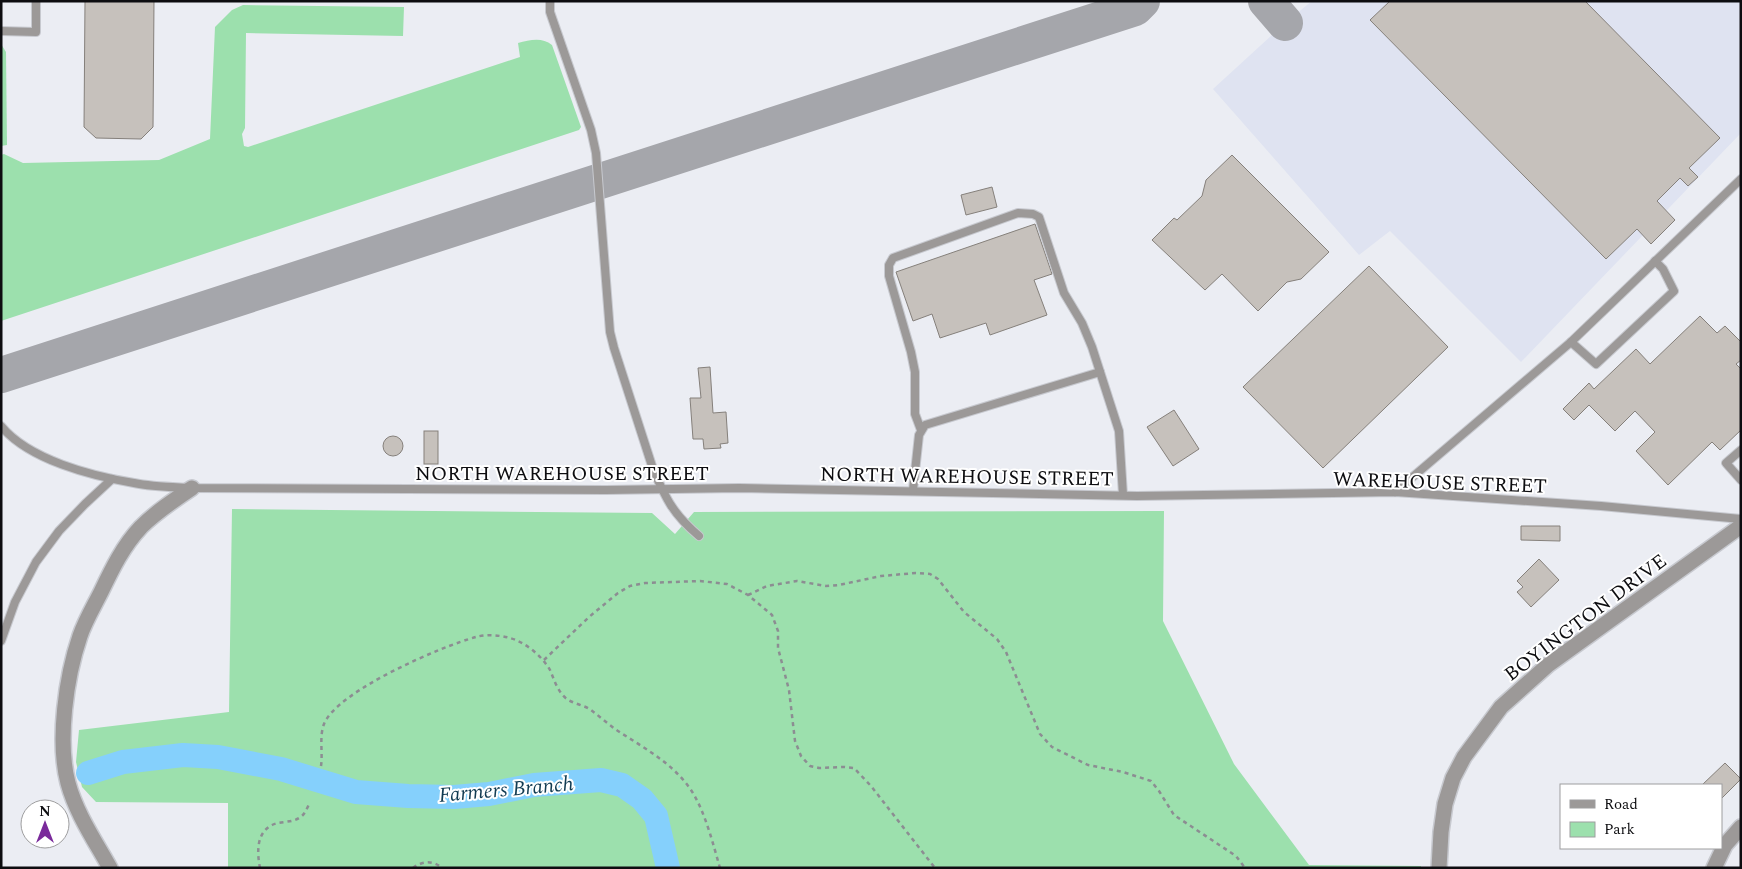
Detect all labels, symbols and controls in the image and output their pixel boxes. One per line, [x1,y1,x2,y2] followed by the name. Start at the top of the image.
[415,459,709,489] street label: NORTH WAREHOUSE STREET
[820,459,1114,495] street label: NORTH WAREHOUSE STREET
[1333,464,1547,502] street label: WAREHOUSE STREET
[1498,547,1673,689] street label: BOYINGTON DRIVE
[437,768,575,812] water label: Farmers Branch
[1560,784,1722,849] legend
[1604,793,1638,816] text: Road
[20,799,70,849] north arrow
[39,801,51,822] text: N
[1604,818,1635,841] text: Park

